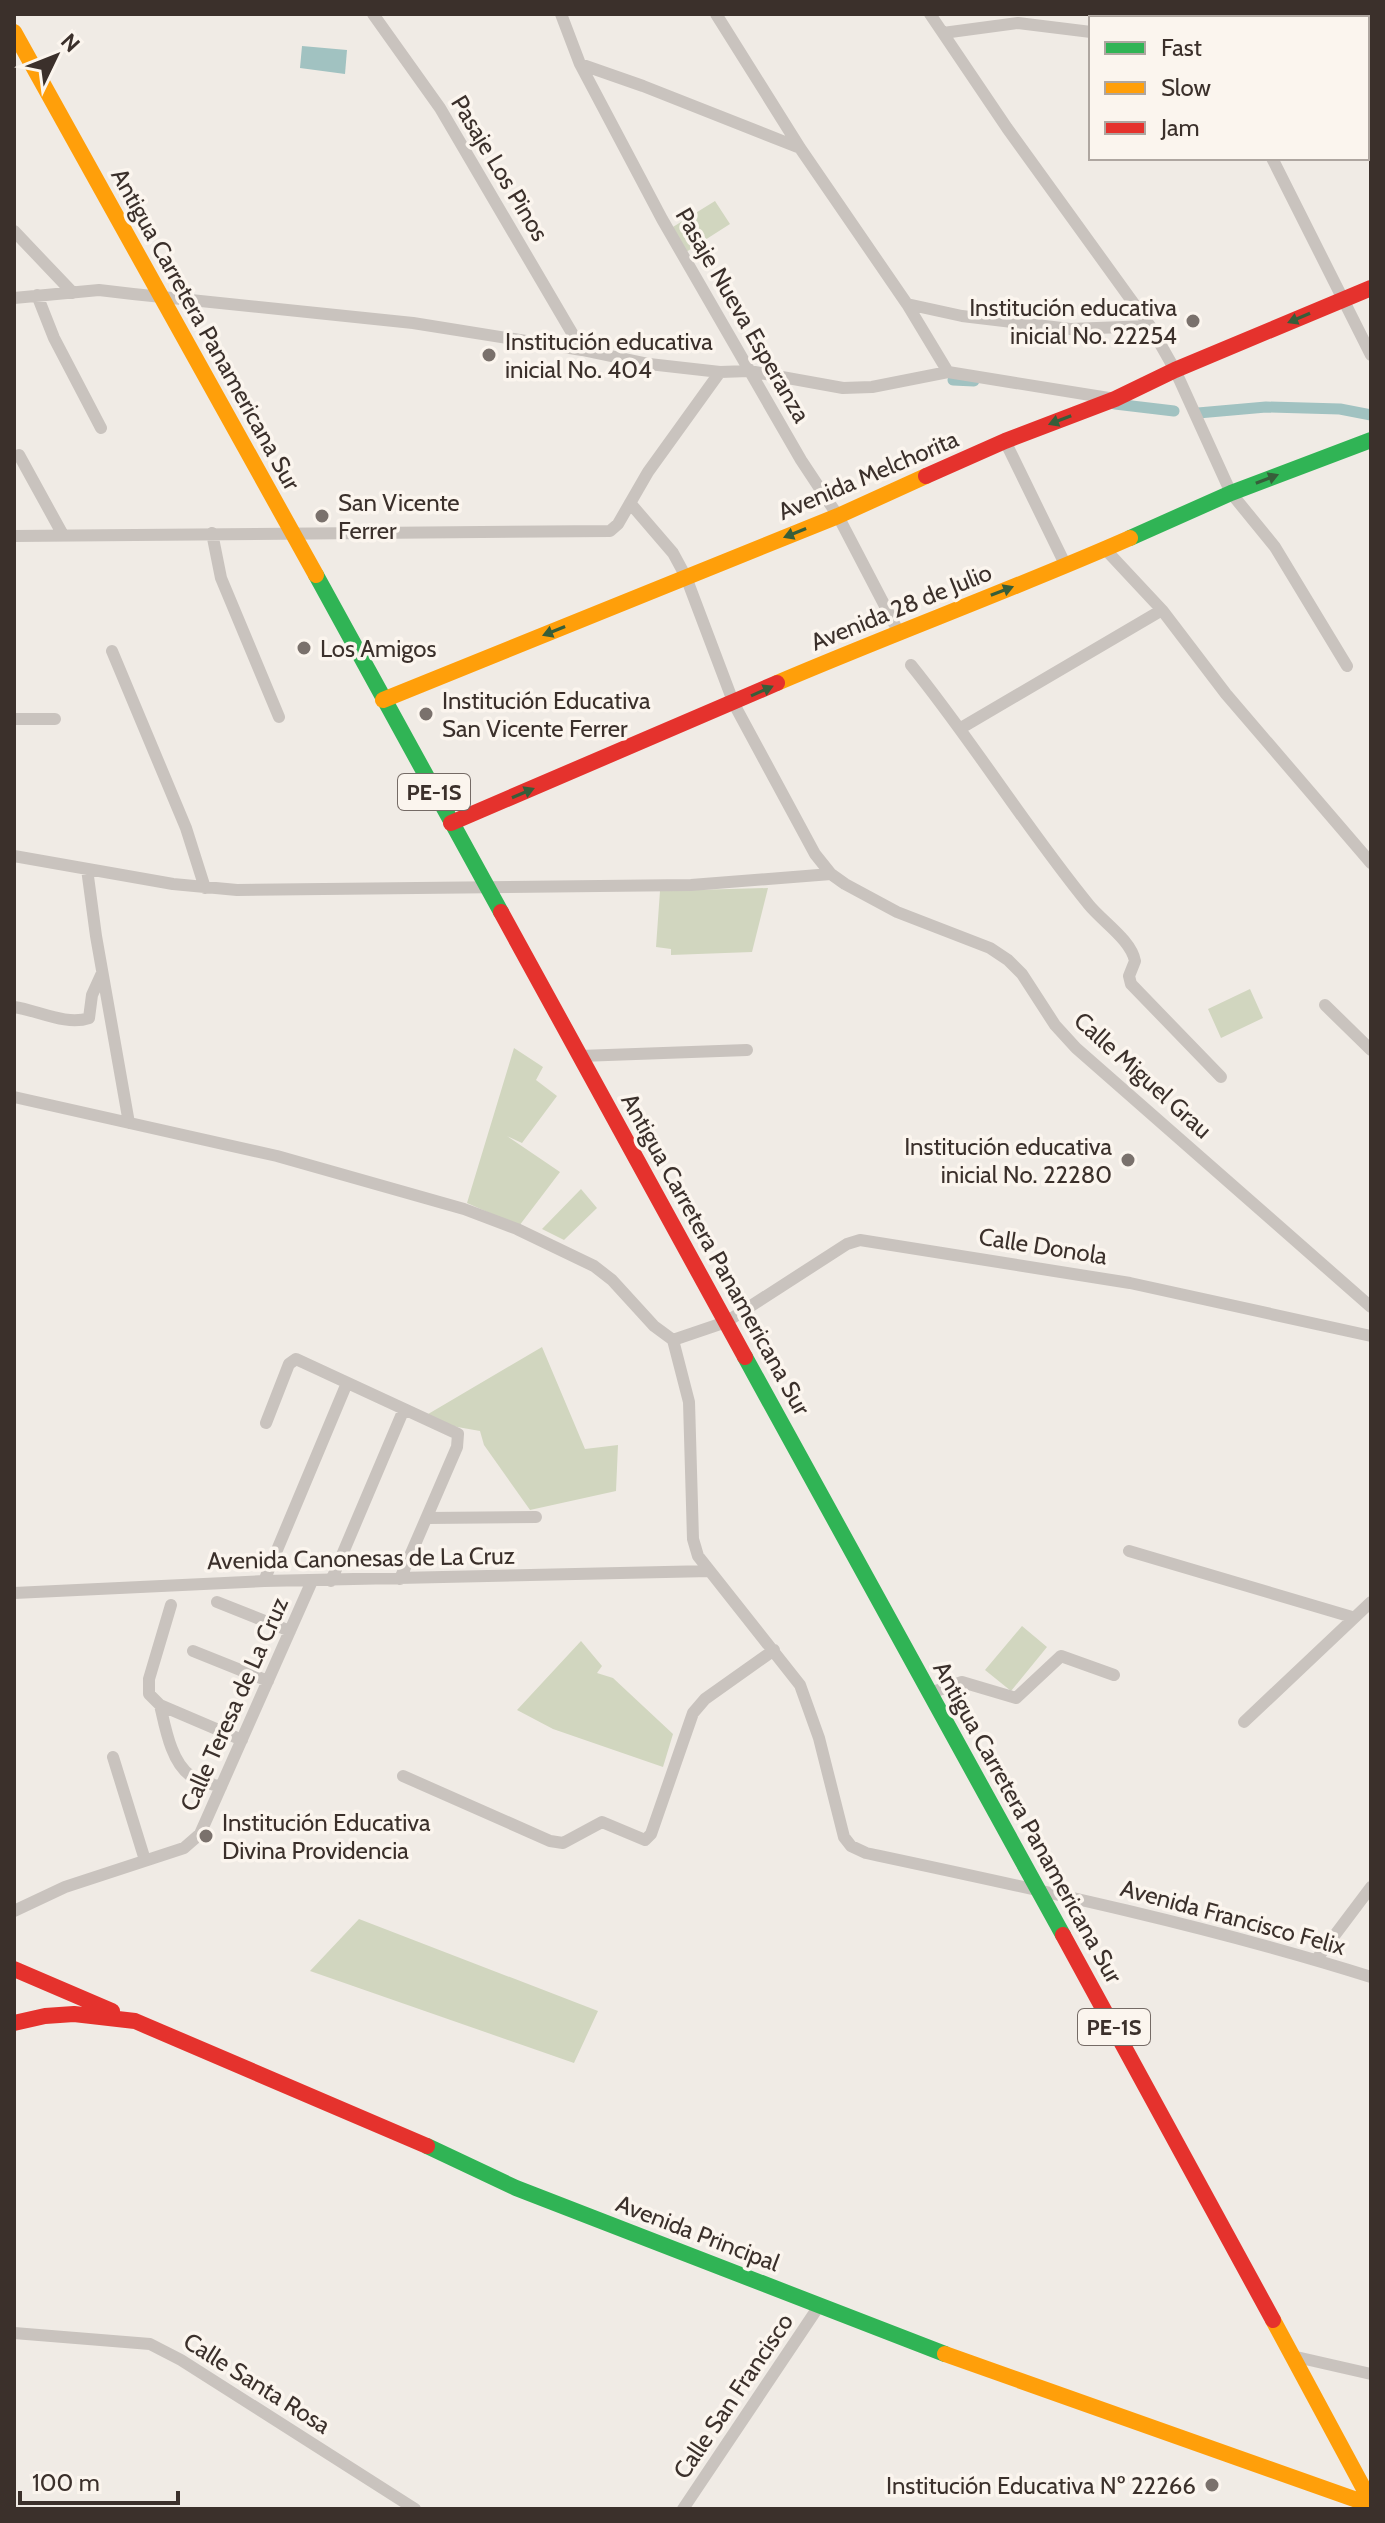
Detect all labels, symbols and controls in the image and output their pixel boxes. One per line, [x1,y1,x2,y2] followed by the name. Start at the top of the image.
[16,16,96,96] north arrow
[1089,16,1369,160] legend
[55,28,85,58] text: N
[1161,33,1202,62] text: Fast
[1161,73,1211,102] text: Slow
[445,90,555,246] street label: Pasaje Los Pinos
[1160,113,1199,142] text: Jam
[105,163,307,495] street label: Antigua Carretera Panamericana Sur
[670,202,817,428] street label: Pasaje Nueva Esperanza
[969,293,1177,350] place label: Institución educativa inicial No. 22254
[1287,311,1311,324] one-way arrow
[1184,312,1202,330] marker: Institución educativa inicial No. 22254
[505,327,713,384] place label: Institución educativa inicial No. 404
[480,346,498,364] marker: Institución educativa inicial No. 404
[1048,414,1072,427] one-way arrow
[774,424,963,526] street label: Avenida Melchorita
[1255,472,1279,485] one-way arrow
[338,488,460,545] place label: San Vicente Ferrer
[313,507,331,525] marker: San Vicente Ferrer
[783,527,807,540] one-way arrow
[806,558,996,656] street label: Avenida 28 de Julio
[990,584,1014,597] one-way arrow
[542,624,566,637] one-way arrow
[320,634,436,663] place label: Los Amigos
[295,639,313,657] marker: Los Amigos
[750,685,774,698] one-way arrow
[442,686,651,743] place label: Institución Educativa San Vicente Ferrer
[417,705,435,723] marker: Institución Educativa San Vicente Ferrer
[398,774,470,810] road number: PE-1S
[511,786,535,799] one-way arrow
[1068,1006,1218,1144] street label: Calle Miguel Grau
[615,1088,817,1420] street label: Antigua Carretera Panamericana Sur
[904,1132,1112,1189] place label: Institución educativa inicial No. 22280
[1119,1151,1137,1169] marker: Institución educativa inicial No. 22280
[977,1222,1110,1271] street label: Calle Donola
[207,1541,515,1575] street label: Avenida Canonesas de La Cruz
[174,1593,294,1815] street label: Calle Teresa de La Cruz
[927,1656,1129,1988] street label: Antigua Carretera Panamericana Sur
[222,1808,431,1865] place label: Institución Educativa Divina Providencia
[197,1827,215,1845] marker: Institución Educativa Divina Providencia
[1117,1873,1349,1961] street label: Avenida Francisco Felix
[1078,2009,1150,2045] road number: PE-1S
[612,2189,784,2278] street label: Avenida Principal
[667,2308,799,2484] street label: Calle San Francisco
[178,2326,336,2440] street label: Calle Santa Rosa
[20,2455,178,2505] scale bar
[32,2468,100,2497] text: 100 m
[886,2471,1196,2500] place label: Institución Educativa Nº 22266
[1203,2476,1221,2494] marker: Institución Educativa Nº 22266

